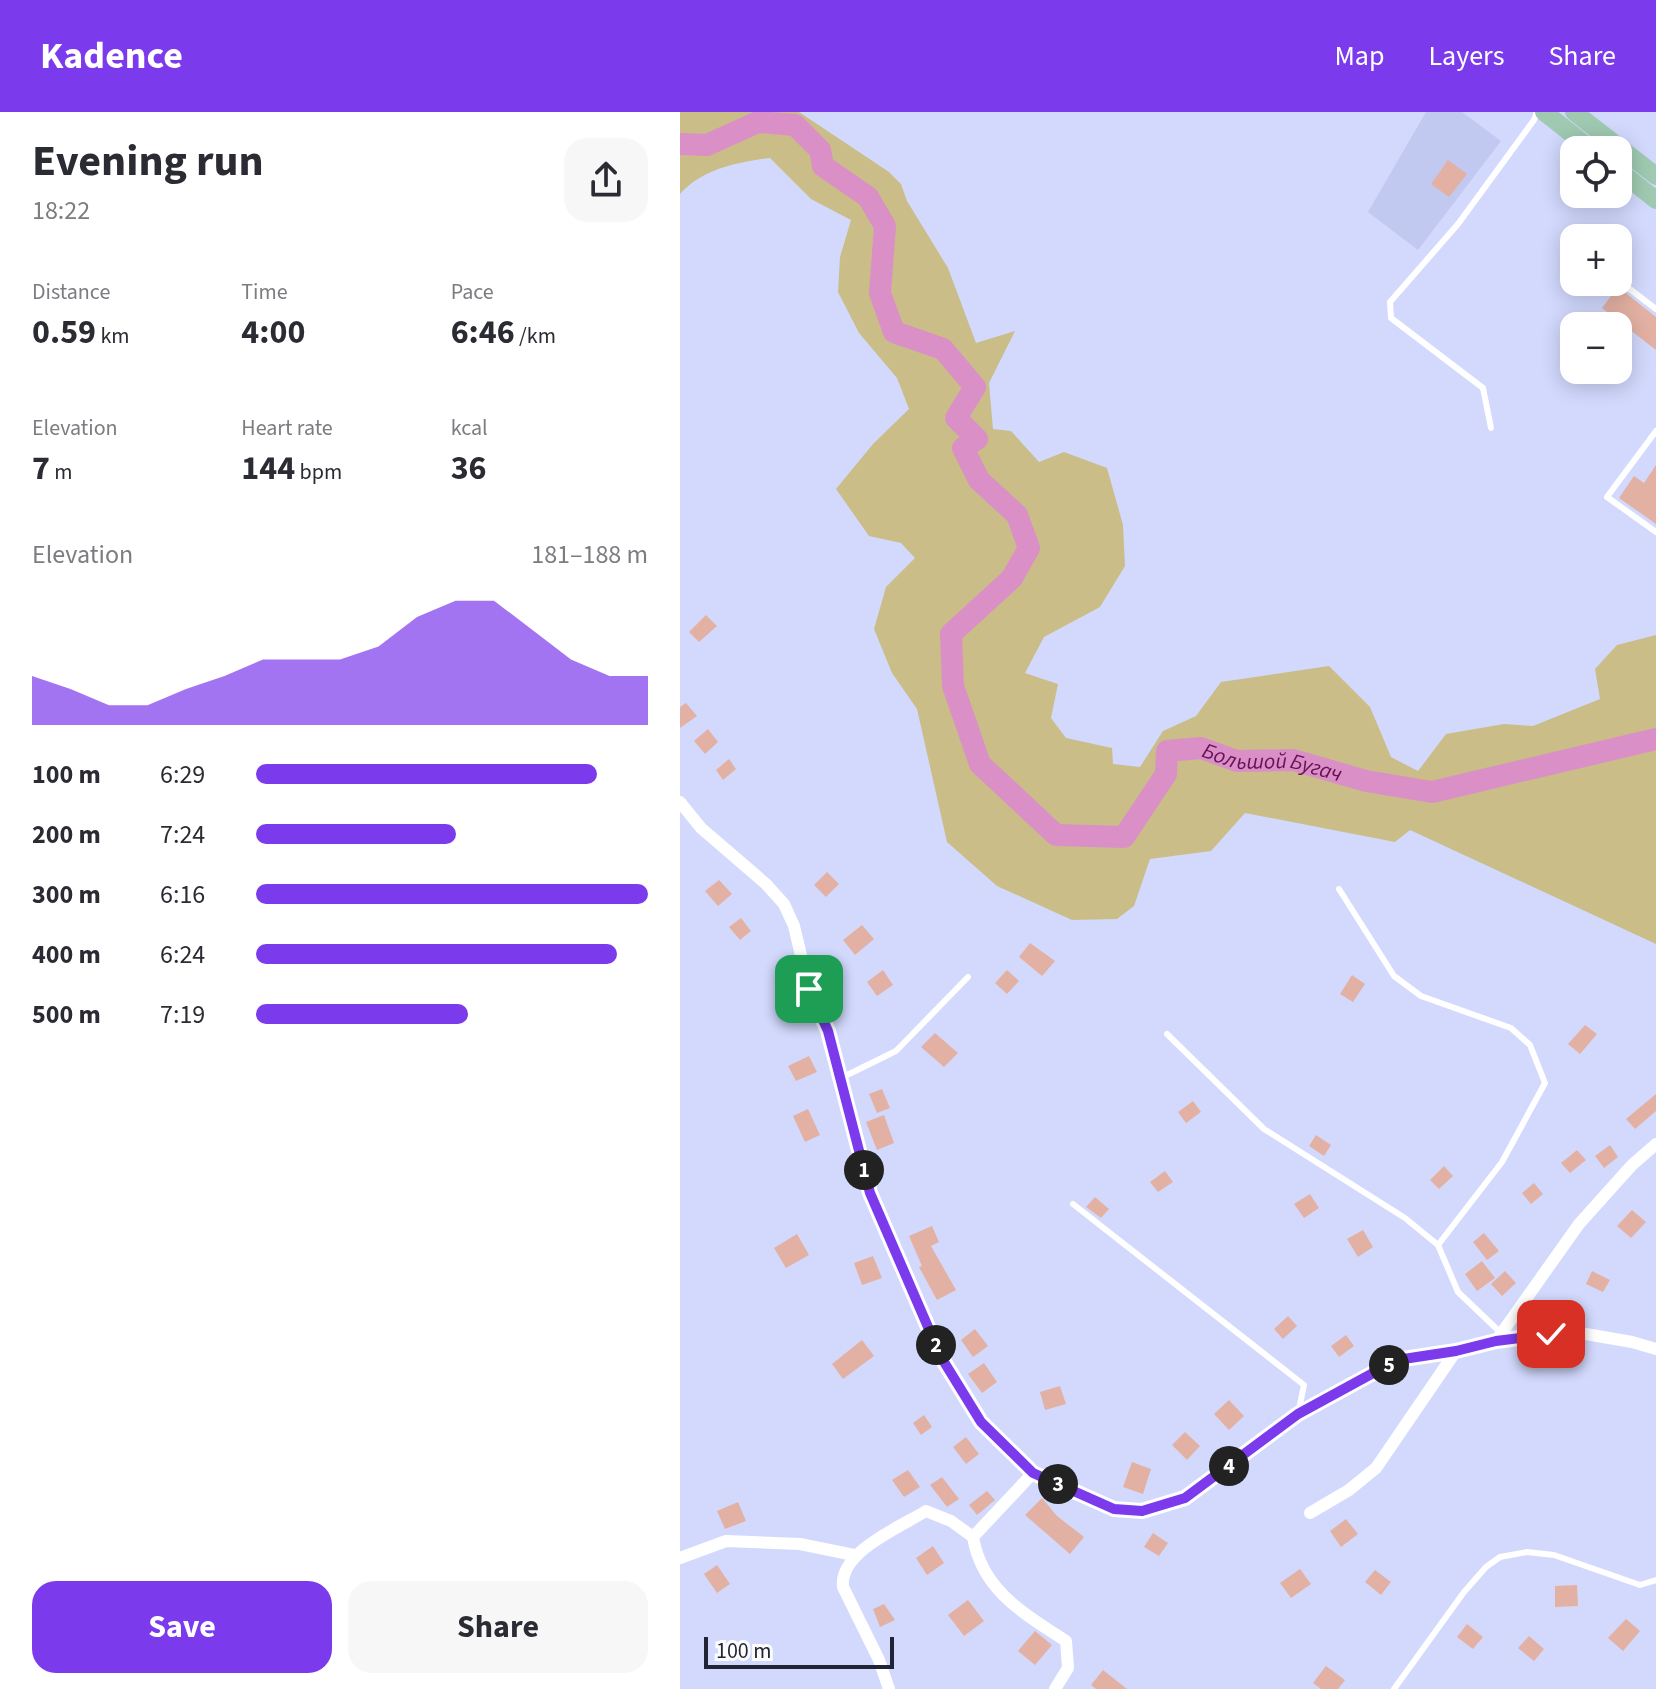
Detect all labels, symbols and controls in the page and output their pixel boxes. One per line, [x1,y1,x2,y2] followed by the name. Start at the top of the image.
[40,29,183,83] text: Kadence
[1334,36,1384,76] text: Map
[1428,36,1504,76] text: Layers
[1548,36,1616,76] text: Share
[32,130,264,193] text: Evening run
[1560,136,1632,384] map controls
[1560,136,1632,208] button: locate
[564,138,648,222] button: share
[32,192,90,229] text: 18:22
[1560,224,1632,296] button: +
[32,276,110,308] text: Distance
[241,276,288,308] text: Time
[451,276,494,308] text: Pace
[32,308,96,357] text: 0.59
[241,308,305,357] text: 4:00
[451,308,515,357] text: 6:46
[1560,312,1632,384] button: −
[96,320,130,352] text: km
[515,320,556,352] text: /km
[32,412,118,444] text: Elevation
[241,412,333,444] text: Heart rate
[451,412,488,444] text: kcal
[32,444,50,493] text: 7
[241,444,295,493] text: 144
[451,444,487,493] text: 36
[50,456,73,488] text: m
[295,456,342,488] text: bpm
[32,536,133,573] text: Elevation
[531,536,648,573] text: 181–188 m
[1198,735,1346,790] water label: Большой Бугач
[32,756,101,793] text: 100 m
[160,756,205,793] text: 6:29
[32,816,101,853] text: 200 m
[160,816,205,853] text: 7:24
[32,876,101,913] text: 300 m
[160,876,205,913] text: 6:16
[32,936,101,973] text: 400 m
[160,936,205,973] text: 6:24
[775,955,843,1023] pin
[787,967,831,1011] icon: arrive
[32,996,101,1033] text: 500 m
[160,996,205,1033] text: 7:19
[844,1150,884,1190] pin: 1
[858,1154,870,1186] text: 1
[1517,1300,1585,1368] pin
[1529,1312,1573,1356] icon: check
[916,1325,956,1365] pin: 2
[930,1329,942,1361] text: 2
[1369,1345,1409,1385] pin: 5
[1383,1349,1395,1381] text: 5
[1209,1446,1249,1486] pin: 4
[1223,1450,1235,1482] text: 4
[1038,1464,1078,1504] pin: 3
[1052,1468,1064,1500] text: 3
[32,1581,332,1673] button: Save
[348,1581,648,1673] button: Share
[704,1633,894,1669] scale bar
[716,1635,771,1667] text: 100 m

